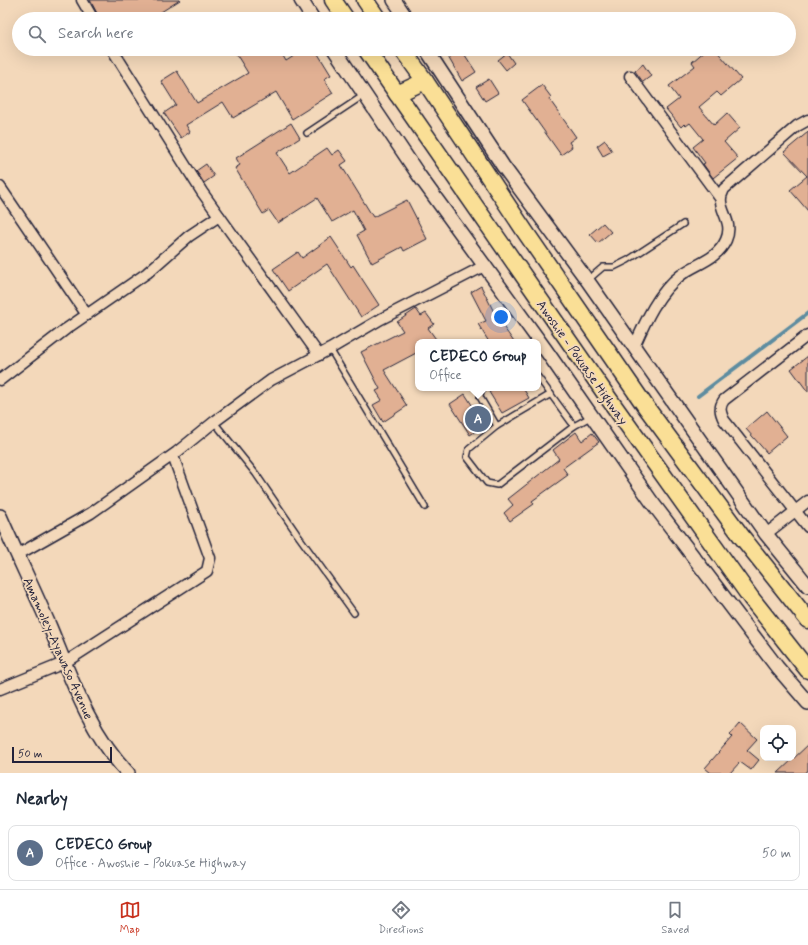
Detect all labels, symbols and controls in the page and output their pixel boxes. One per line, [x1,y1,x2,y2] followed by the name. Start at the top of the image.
[12,12,796,56] search box
[26,23,48,45] icon: search
[58,24,134,44] text: Search here
[531,297,632,430] street label: Awoshie - Pokuase Highway
[491,307,511,327] your location
[415,339,541,391] popup
[429,347,527,367] text: CEDECO Group
[429,367,462,384] text: Office
[465,404,491,434] pin: A
[19,575,97,722] street label: Amamoley-Ayawaso Avenue
[760,725,796,761] map controls
[760,725,796,761] button: locate
[12,745,112,764] scale bar
[18,747,43,761] text: 50 m
[16,788,68,810] text: Nearby
[55,835,152,855] text: CEDECO Group
[26,845,34,862] text: A
[762,845,791,862] text: 50 m
[55,855,246,872] text: Office · Awoshie - Pokuase Highway
[119,899,141,937] tab: Map
[378,899,424,937] tab: Directions
[661,899,689,937] tab: Saved

